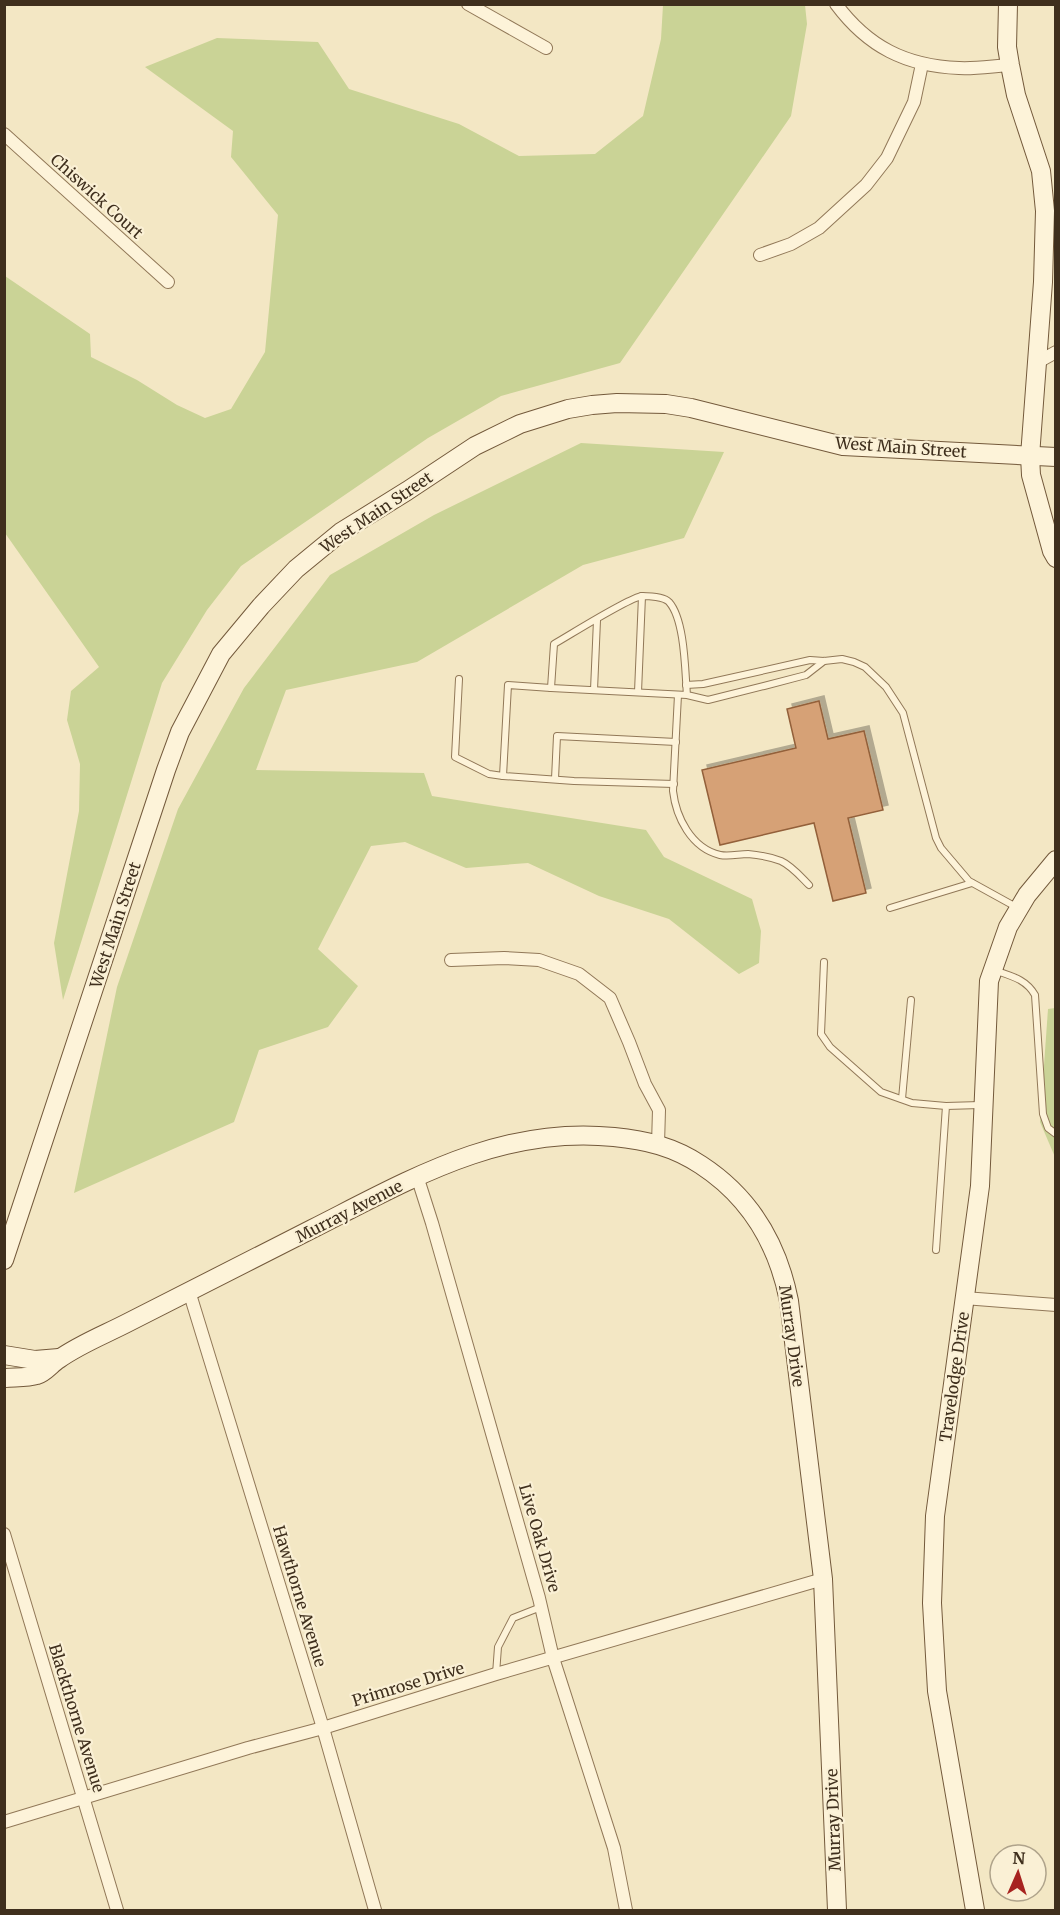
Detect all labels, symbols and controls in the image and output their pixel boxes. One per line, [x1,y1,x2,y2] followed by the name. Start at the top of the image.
[47,149,148,243] street label: Chiswick Court
[834,432,968,462] street label: West Main Street
[315,467,437,558] street label: West Main Street
[85,859,145,992] street label: West Main Street
[292,1175,406,1247] street label: Murray Avenue
[775,1284,809,1388] street label: Murray Drive
[935,1311,973,1443] street label: Travelodge Drive
[515,1482,565,1594] street label: Live Oak Drive
[269,1523,331,1669] street label: Hawthorne Avenue
[45,1641,109,1795] street label: Blackthorne Avenue
[350,1657,466,1711] street label: Primrose Drive
[821,1768,845,1872] street label: Murray Drive
[988,1843,1048,1903] north arrow
[1012,1848,1026,1868] text: N

